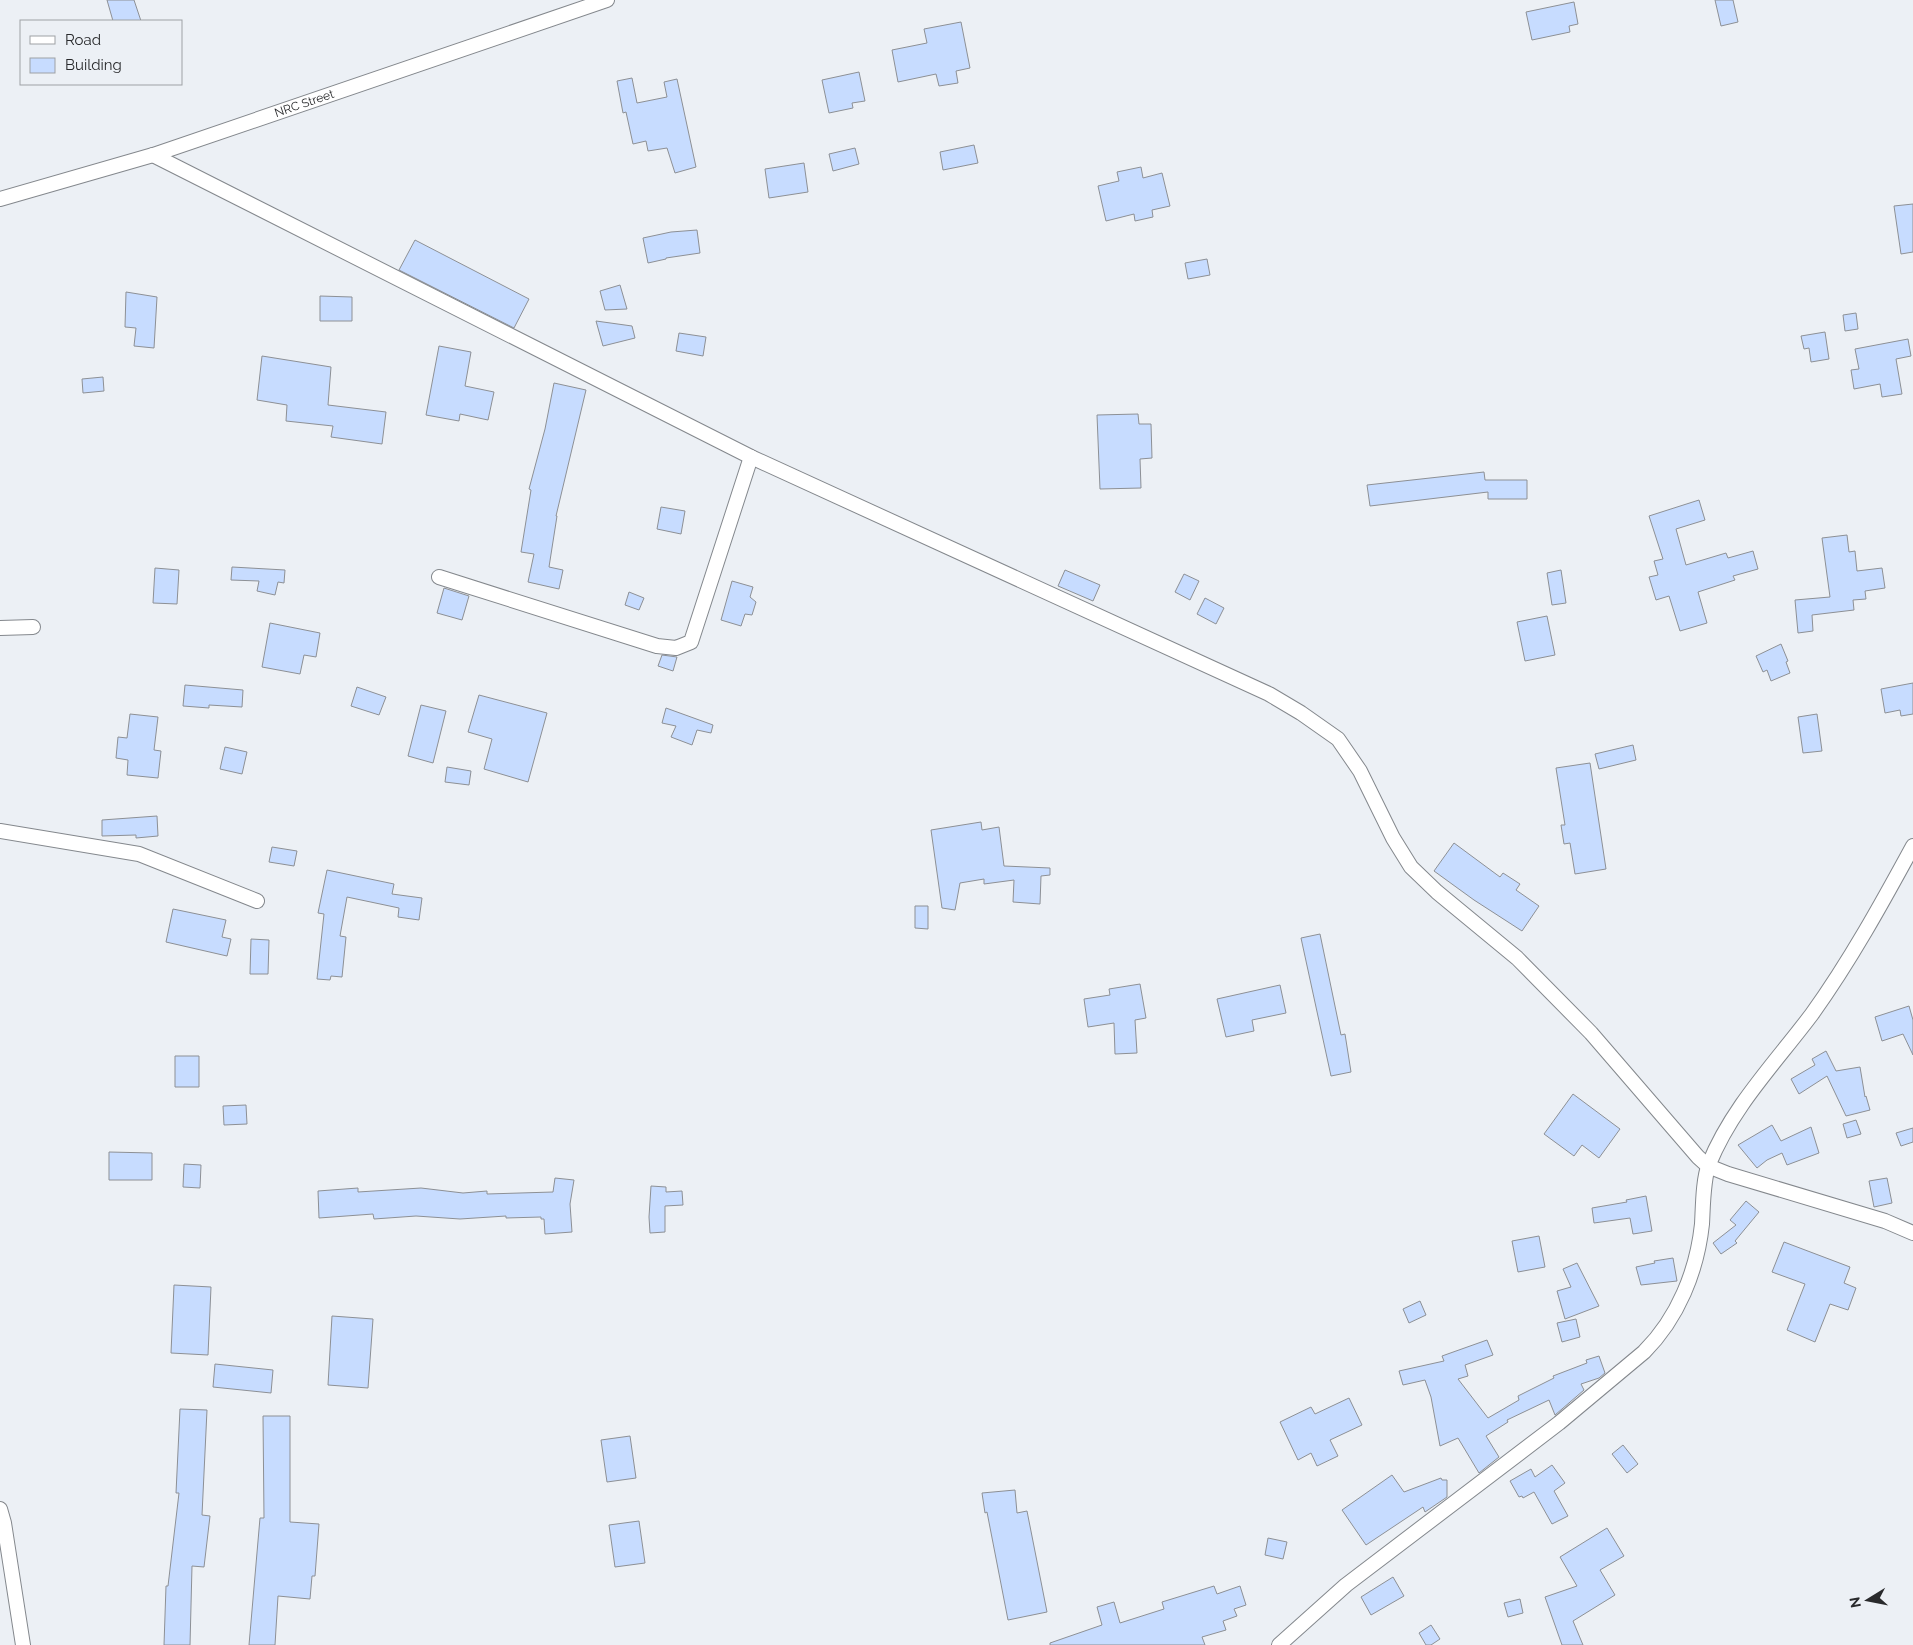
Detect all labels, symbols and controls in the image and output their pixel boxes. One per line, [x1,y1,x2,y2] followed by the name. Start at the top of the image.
[20,20,182,85] legend
[65,31,101,49] text: Road
[65,56,122,74] text: Building
[273,87,336,120] street label: NRC Street
[1843,1575,1893,1625] north arrow
[1846,1596,1864,1609] text: N

